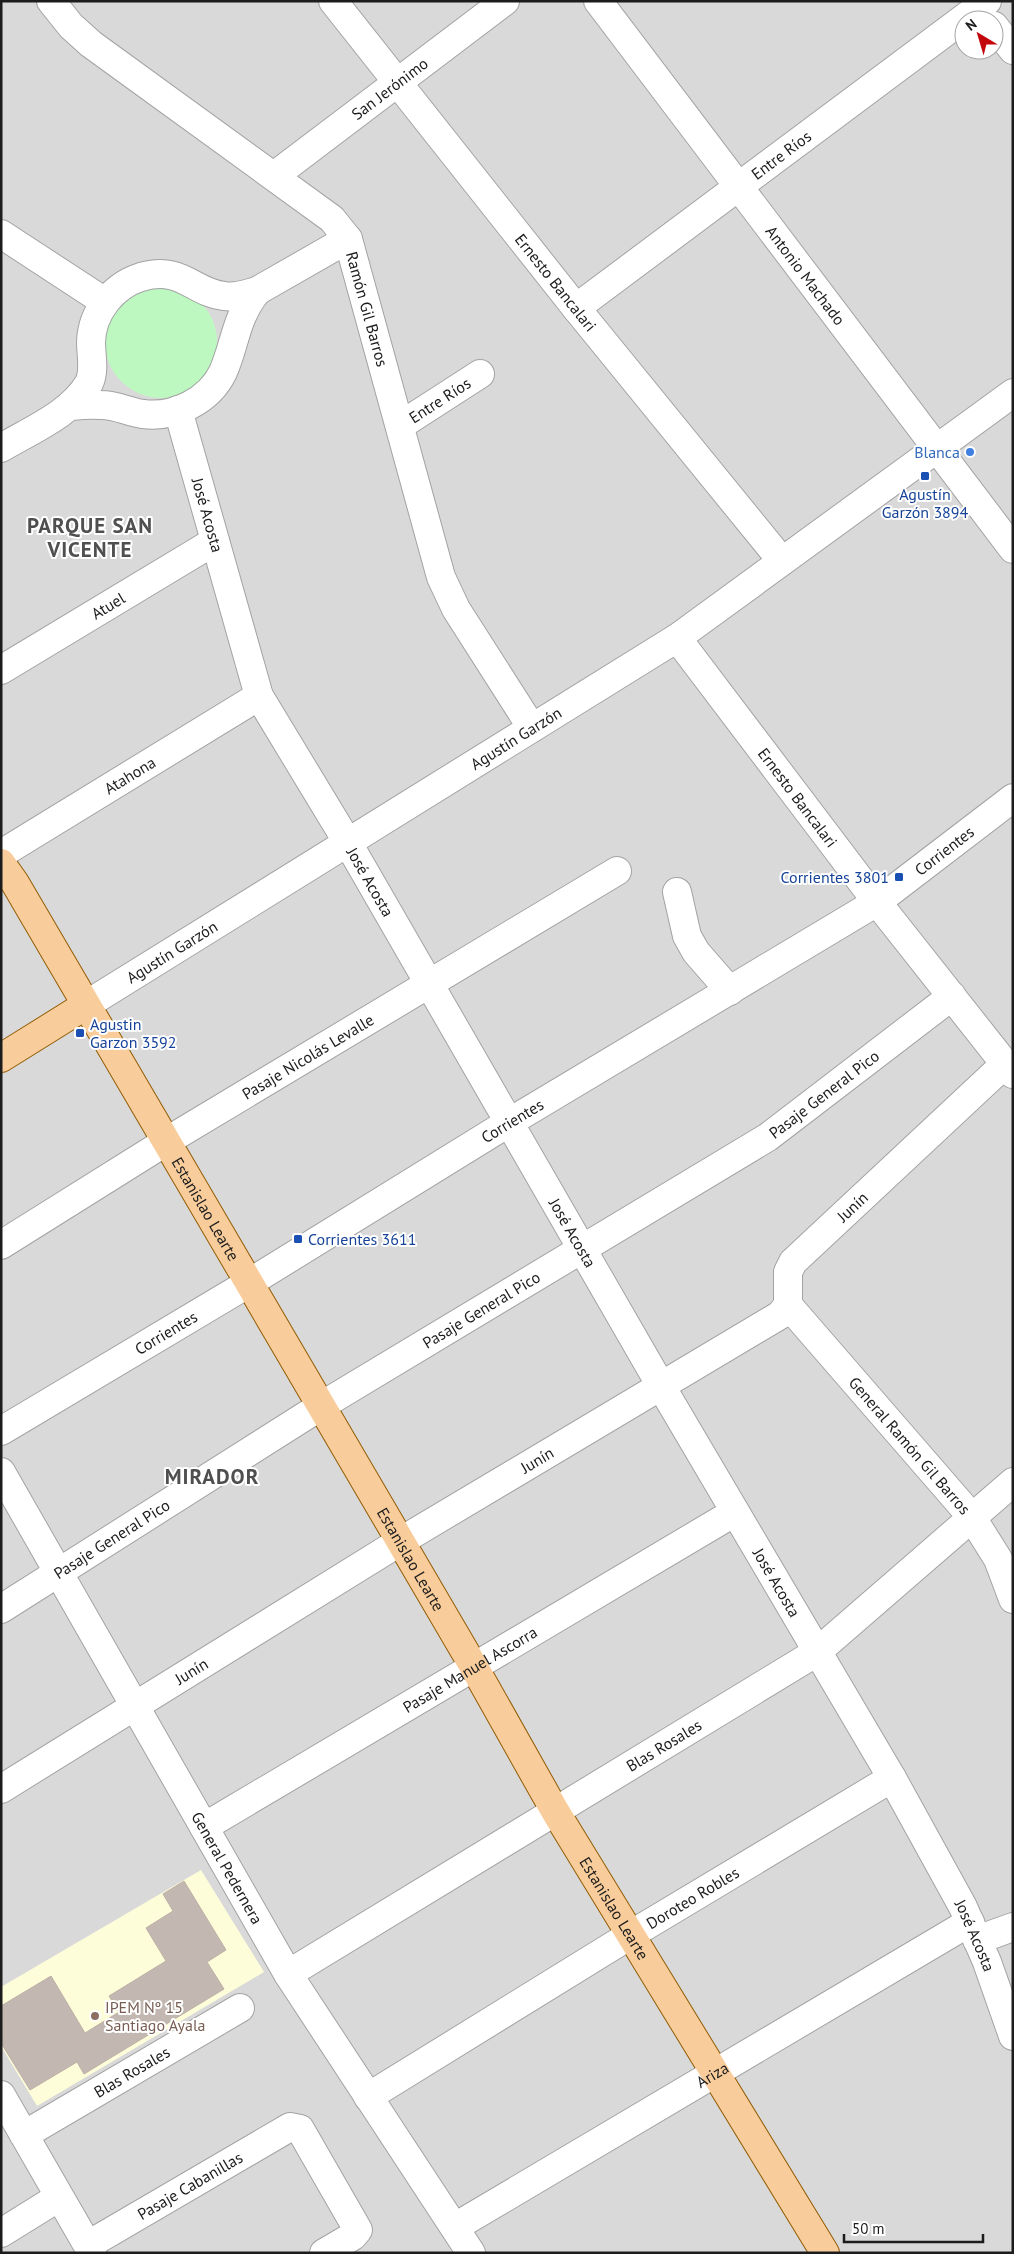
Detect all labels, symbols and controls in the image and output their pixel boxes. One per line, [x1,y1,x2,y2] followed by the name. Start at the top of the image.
[954,10,1004,60] north arrow
[962,15,980,35] text: N
[347,53,432,124] street label: San Jerónimo
[747,126,815,184] street label: Entre Ríos
[762,222,850,329] street label: Antonio Machado
[511,229,601,335] street label: Ernesto Bancalari
[342,249,393,369] street label: Ramón Gil Barros
[405,373,475,427] street label: Entre Ríos
[914,442,960,462] place label: Blanca
[964,446,976,458] marker: Blanca
[919,470,931,482] marker: Agustín Garzón 3894
[187,474,228,554] street label: José Acosta
[882,484,969,522] place label: Agustín Garzón 3894
[27,512,153,563] district label: PARQUE SAN VICENTE
[87,587,129,623] street label: Atuel
[467,702,565,774] street label: Agustín Garzón
[754,744,842,851] street label: Ernesto Bancalari
[100,752,159,798] street label: Atahona
[911,821,978,880] street label: Corrientes
[342,843,398,920] street label: José Acosta
[781,867,889,887] place label: Corrientes 3801
[893,871,905,883] marker: Corrientes 3801
[123,916,221,987] street label: Agustín Garzón
[238,1009,377,1104] street label: Pasaje Nicolás Levalle
[90,1014,177,1052] place label: Agustin Garzon 3592
[74,1027,86,1039] marker: Agustin Garzon 3592
[765,1046,883,1143] street label: Pasaje General Pico
[477,1094,547,1147] street label: Corrientes
[168,1153,244,1264] street label: Estanislao Learte
[832,1187,872,1227] street label: Junín
[544,1194,600,1271] street label: José Acosta
[308,1229,416,1249] place label: Corrientes 3611
[292,1233,304,1245] marker: Corrientes 3611
[419,1267,544,1353] street label: Pasaje General Pico
[131,1306,201,1359] street label: Corrientes
[845,1373,975,1519] street label: General Ramón Gil Barros
[516,1442,557,1478] street label: Junín
[165,1463,259,1490] district label: MIRADOR
[50,1495,173,1583] street label: Pasaje General Pico
[373,1504,449,1615] street label: Estanislao Learte
[748,1544,805,1621] street label: José Acosta
[399,1622,541,1717] street label: Pasaje Manuel Ascorra
[170,1653,212,1689] street label: Junín
[623,1715,705,1776] street label: Blas Rosales
[187,1808,267,1928] street label: General Pedernera
[575,1853,653,1963] street label: Estanislao Learte
[643,1862,743,1933] street label: Doroteo Robles
[950,1895,999,1974] street label: José Acosta
[105,1997,206,2035] place label: IPEM Nº 15 Santiago Ayala
[89,2010,101,2022] marker: IPEM Nº 15 Santiago Ayala
[90,2041,174,2102] street label: Blas Rosales
[692,2057,732,2092] street label: Ariza
[134,2147,246,2224] street label: Pasaje Cabanillas
[844,2212,983,2244] scale bar
[852,2219,885,2238] text: 50 m

